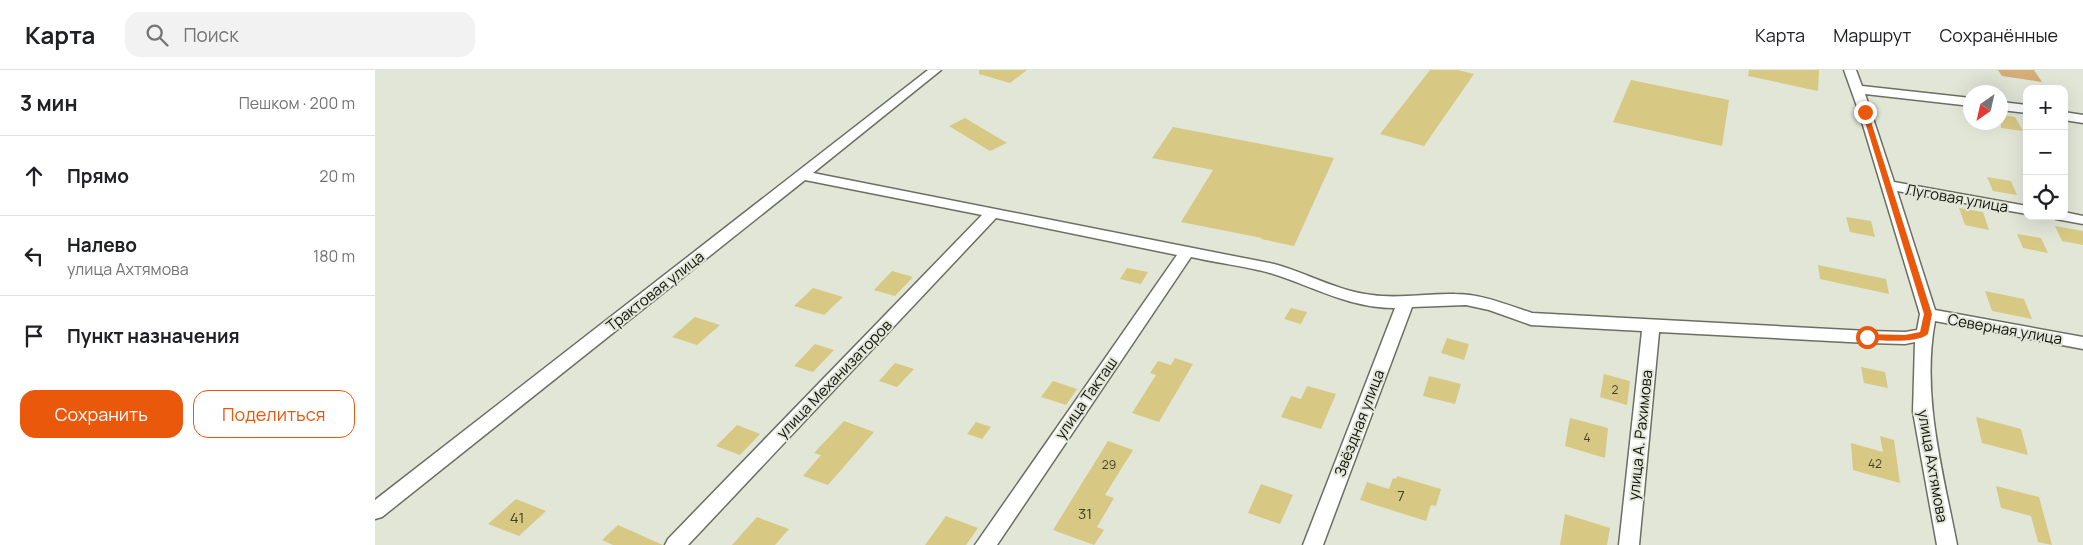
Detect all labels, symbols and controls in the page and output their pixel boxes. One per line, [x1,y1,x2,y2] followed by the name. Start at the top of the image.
[125,12,475,57] search box
[25,18,95,51] text: Карта
[143,21,171,49] icon: search
[183,22,239,48] text: Поиск
[1755,23,1805,47] text: Карта
[1833,23,1911,47] text: Маршрут
[1939,23,2058,47] text: Сохранённые
[1963,85,2008,130] north arrow
[2023,85,2068,220] map controls
[2023,85,2068,130] button: +
[20,89,77,117] text: 3 мин
[239,92,355,114] text: Пешком · 200 m
[1854,101,1877,124] route end
[2023,130,2068,175] button: −
[20,162,48,190] icon: ahead
[67,163,129,189] text: Прямо
[319,165,355,187] text: 20 m
[2023,175,2068,220] button: locate
[1904,179,2010,217] street label: Луговая улица
[67,232,137,258] text: Налево
[20,242,48,270] icon: left
[313,245,355,267] text: 180 m
[602,246,708,336] street label: Трактовая улица
[67,258,189,280] text: улица Ахтямова
[1946,309,2064,349] street label: Северная улица
[772,315,896,443] street label: улица Механизаторов
[20,322,48,350] icon: arrive
[67,323,240,349] text: Пункт назначения
[1856,326,1879,349] route start
[1050,353,1122,443] street label: улица Такташ
[1329,367,1389,479] street label: Звёздная улица
[1623,369,1657,501] street label: улица А. Рахимова
[1612,381,1619,398] house number: 2
[20,390,183,438] button: Сохранить
[193,390,355,438] button: Поделиться
[1913,408,1953,524] street label: улица Ахтямова
[1583,429,1591,446] house number: 4
[1868,455,1882,472] house number: 42
[1102,456,1116,473] house number: 29
[1397,485,1405,506] house number: 7
[1078,503,1092,524] house number: 31
[510,507,524,528] house number: 41

